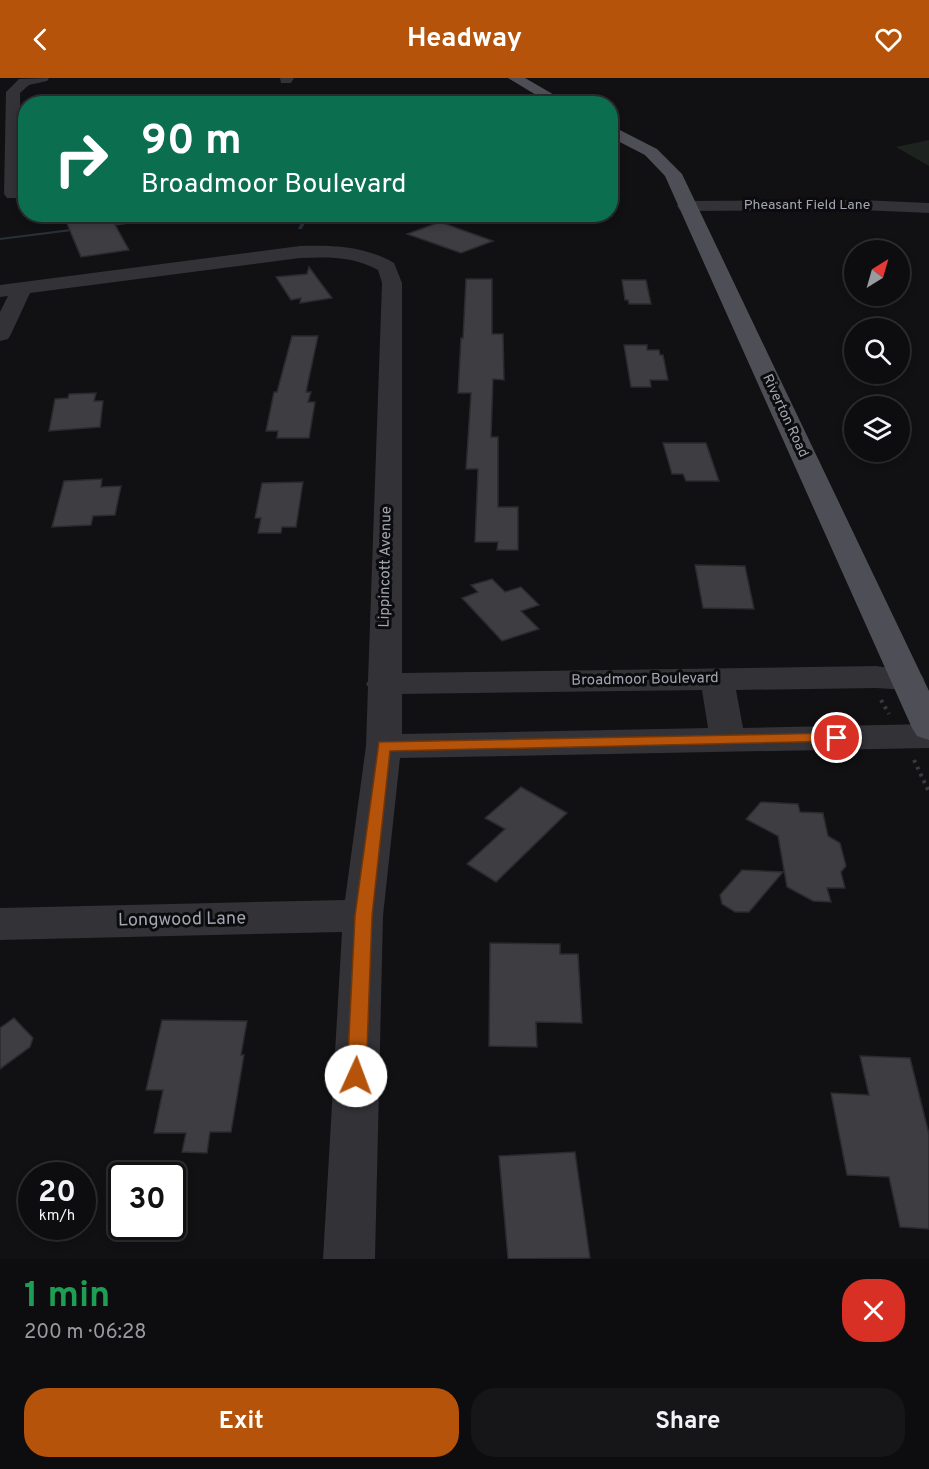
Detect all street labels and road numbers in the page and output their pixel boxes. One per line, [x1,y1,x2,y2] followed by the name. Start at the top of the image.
[744,197,870,214] street label: Pheasant Field Lane
[758,372,812,460] street label: Riverton Road
[375,506,397,628] street label: Lippincott Avenue
[571,669,719,691] street label: Broadmoor Boulevard
[118,907,246,933] street label: Longwood Lane

